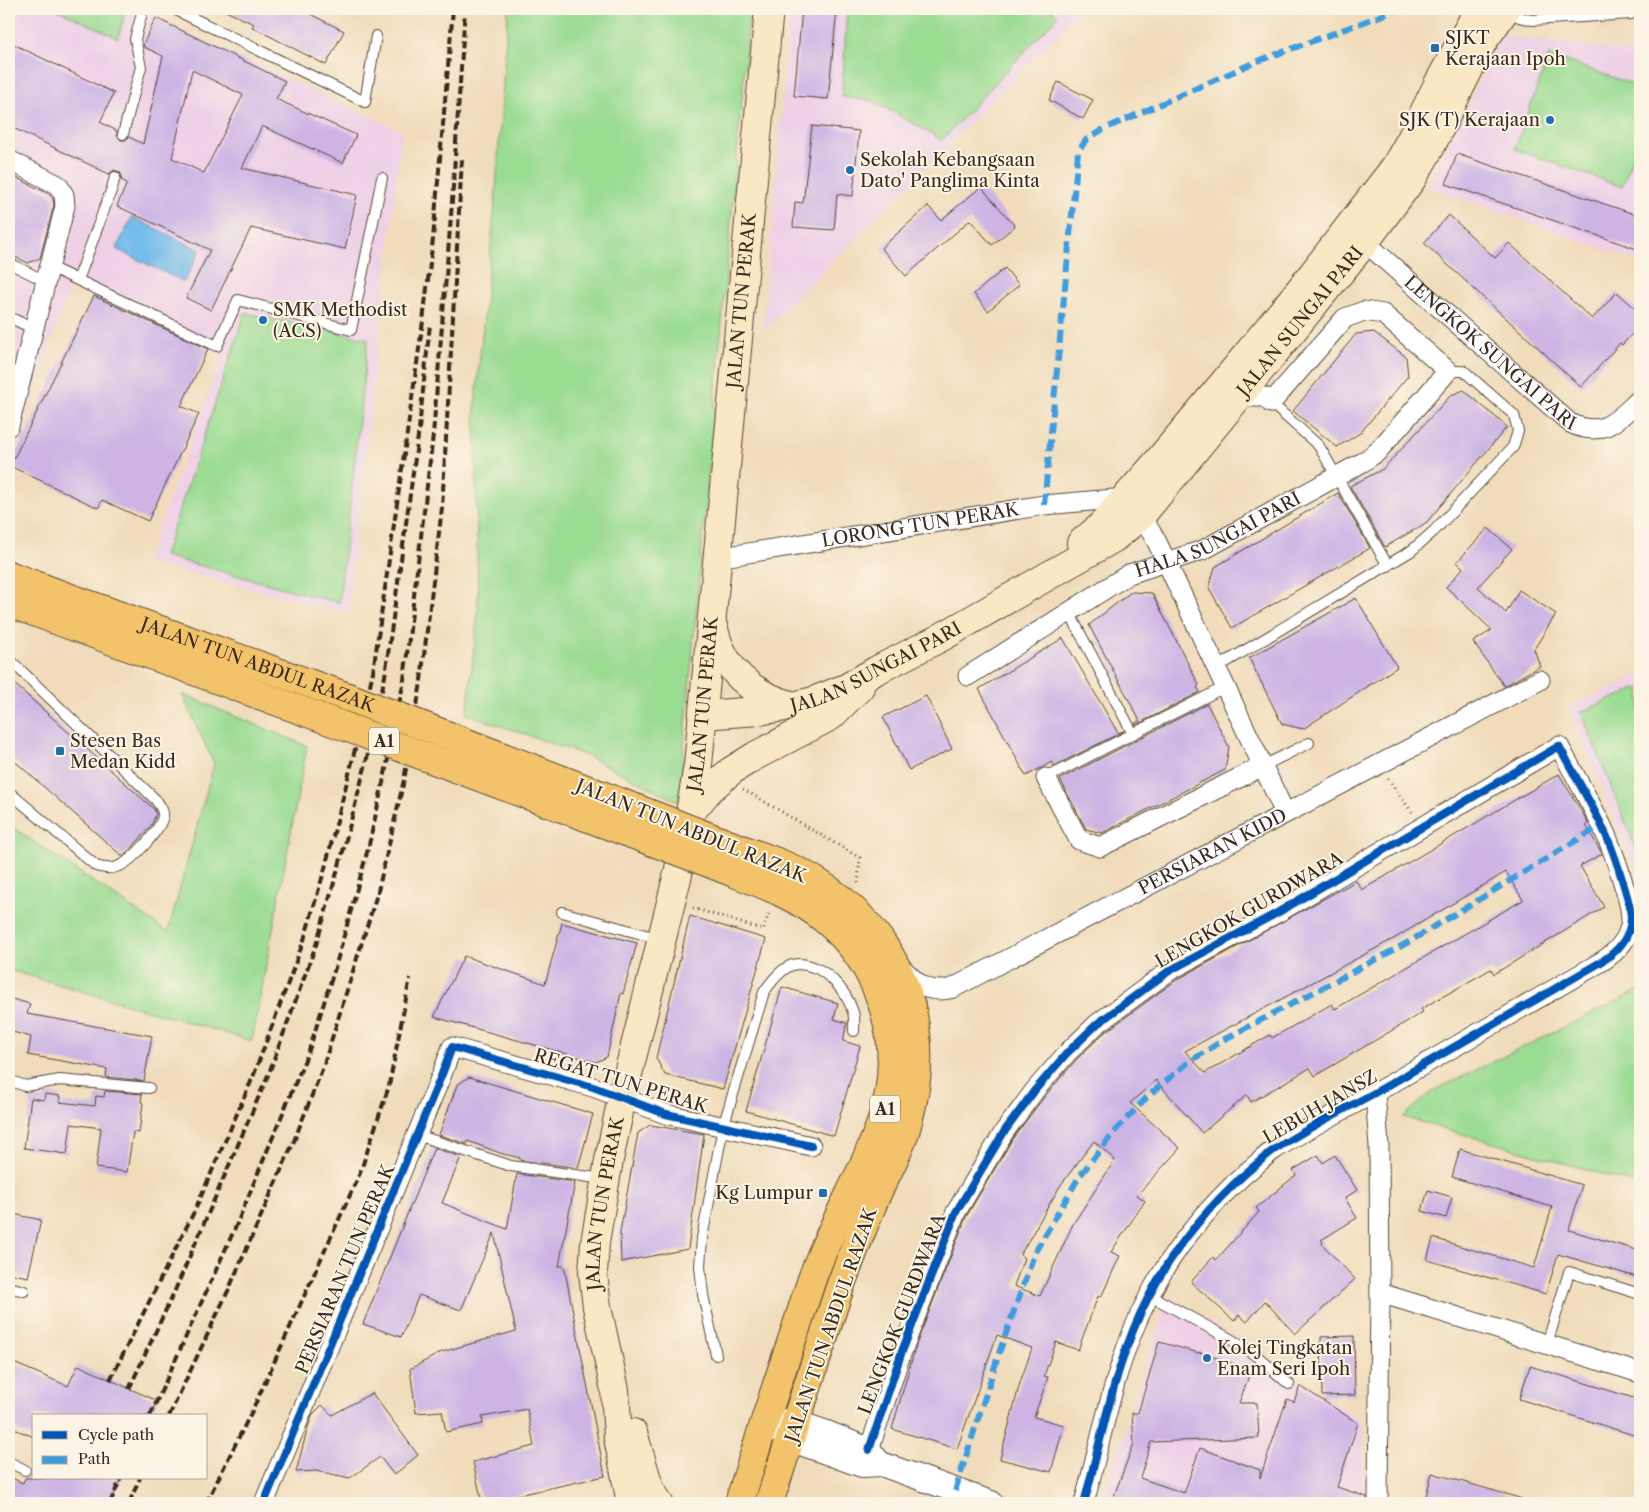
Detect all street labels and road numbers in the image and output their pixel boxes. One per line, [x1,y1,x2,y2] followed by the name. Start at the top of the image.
[722,211,761,393] street label: JALAN TUN PERAK
[1230,242,1368,403] street label: JALAN SUNGAI PARI
[1400,271,1579,435] street label: LENGKOK SUNGAI PARI
[1132,487,1305,582] street label: HALA SUNGAI PARI
[820,498,1022,552] street label: LORONG TUN PERAK
[135,612,379,718] street label: JALAN TUN ABDUL RAZAK
[682,615,723,796] street label: JALAN TUN PERAK
[785,617,965,718] street label: JALAN SUNGAI PARI
[369,728,399,754] road number: A1
[570,773,810,888] street label: JALAN TUN ABDUL RAZAK
[1135,804,1290,900] street label: PERSIARAN KIDD
[1151,847,1347,973] street label: LENGKOK GURDWARA
[531,1044,712,1118] street label: REGAT TUN PERAK
[1259,1065,1381,1149] street label: LEBUH JANSZ
[870,1096,900,1122] road number: A1
[582,1114,629,1295] street label: JALAN TUN PERAK
[291,1160,400,1377] street label: PERSIARAN TUN PERAK
[779,1204,882,1448] street label: JALAN TUN ABDUL RAZAK
[854,1210,951,1417] street label: LENGKOK GURDWARA

